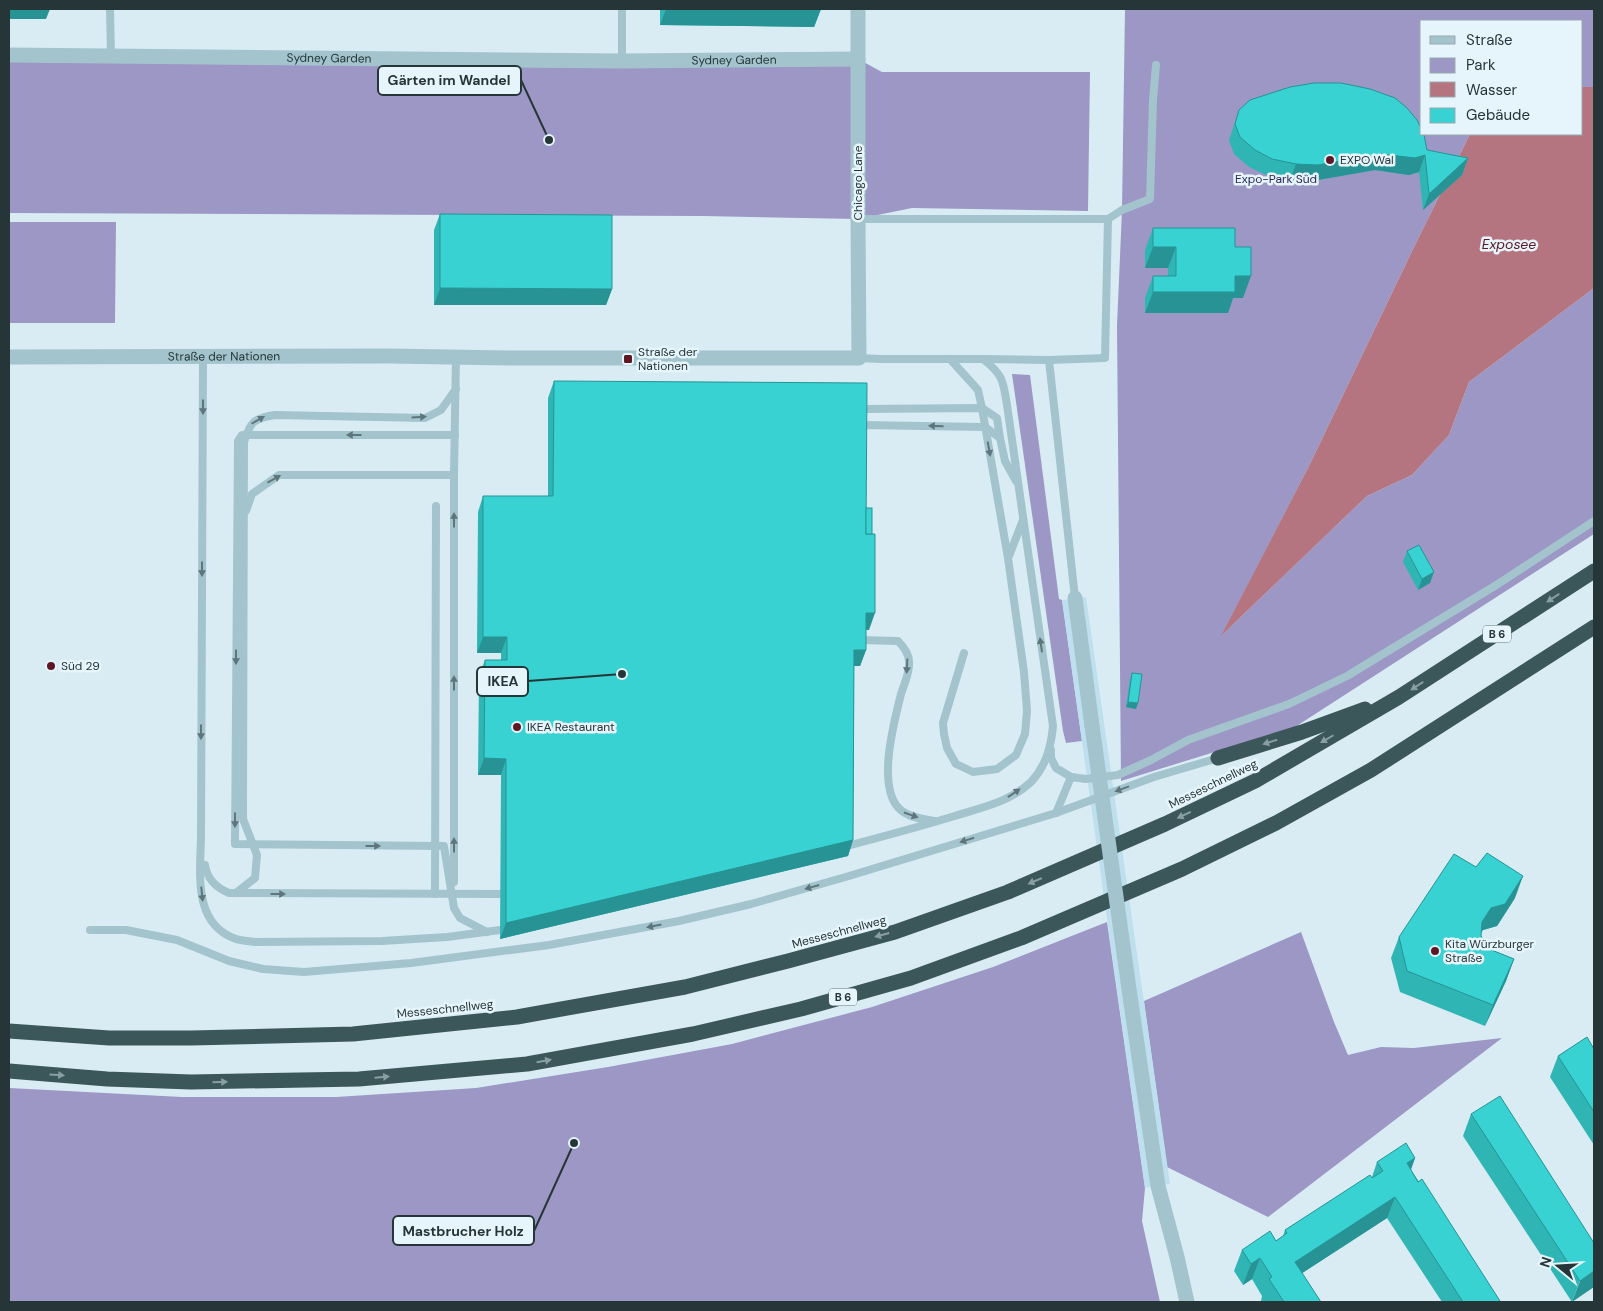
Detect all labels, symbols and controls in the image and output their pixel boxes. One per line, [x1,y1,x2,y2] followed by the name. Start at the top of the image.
[1420,20,1583,135] legend
[1466,30,1513,50] text: Straße
[286,50,372,67] street label: Sydney Garden
[691,52,777,68] street label: Sydney Garden
[1466,55,1496,75] text: Park
[378,66,521,95] callout: Gärten im Wandel
[388,71,510,89] text: Gärten im Wandel
[1466,80,1518,100] text: Wasser
[1466,105,1530,125] text: Gebäude
[850,145,866,221] street label: Chicago Lane
[1340,152,1394,168] place label: EXPO Wal
[1324,154,1336,166] marker: EXPO Wal
[1235,171,1317,187] park label: Expo-Park Süd
[1482,235,1536,253] water label: Exposee
[638,344,698,374] place label: Straße der Nationen
[168,348,280,365] street label: Straße der Nationen
[622,353,634,365] marker: Straße der Nationen
[199,399,207,415] one-way arrow
[411,413,427,421] one-way arrow
[251,416,264,425] one-way arrow
[928,422,944,430] one-way arrow
[346,431,362,439] one-way arrow
[986,441,994,457] one-way arrow
[266,475,281,483] one-way arrow
[450,512,458,528] one-way arrow
[198,561,206,577] one-way arrow
[1547,593,1560,602] one-way arrow
[1483,626,1511,642] road number: B 6
[1037,637,1045,653] one-way arrow
[232,649,240,665] one-way arrow
[61,658,100,674] place label: Süd 29
[903,658,911,674] one-way arrow
[45,660,57,672] marker: Süd 29
[477,667,528,696] callout: IKEA
[487,672,519,690] text: IKEA
[450,675,458,691] one-way arrow
[1410,681,1423,690] one-way arrow
[527,719,615,735] place label: IKEA Restaurant
[511,721,523,733] marker: IKEA Restaurant
[197,724,205,740] one-way arrow
[1320,735,1333,744] one-way arrow
[1263,738,1278,746] one-way arrow
[1166,755,1260,812] street label: Messeschnellweg
[1114,786,1129,793] one-way arrow
[1008,788,1021,798] one-way arrow
[1176,811,1191,820] one-way arrow
[231,812,239,828] one-way arrow
[904,812,919,819] one-way arrow
[450,837,458,853] one-way arrow
[960,837,975,844] one-way arrow
[365,842,381,850] one-way arrow
[1028,877,1042,885] one-way arrow
[804,883,819,891] one-way arrow
[198,886,206,902] one-way arrow
[270,890,286,898] one-way arrow
[790,912,888,952] street label: Messeschnellweg
[646,922,662,930] one-way arrow
[874,932,889,940] one-way arrow
[1445,936,1535,966] place label: Kita Würzburger Straße
[1429,945,1441,957] marker: Kita Würzburger Straße
[829,989,857,1006] road number: B 6
[396,996,494,1022] street label: Messeschnellweg
[536,1056,552,1064] one-way arrow
[50,1072,66,1080] one-way arrow
[374,1073,390,1081] one-way arrow
[212,1077,228,1085] one-way arrow
[393,1216,534,1245] callout: Mastbrucher Holz
[402,1222,524,1240] text: Mastbrucher Holz
[1533,1241,1583,1291] north arrow
[1535,1254,1556,1270] text: N

